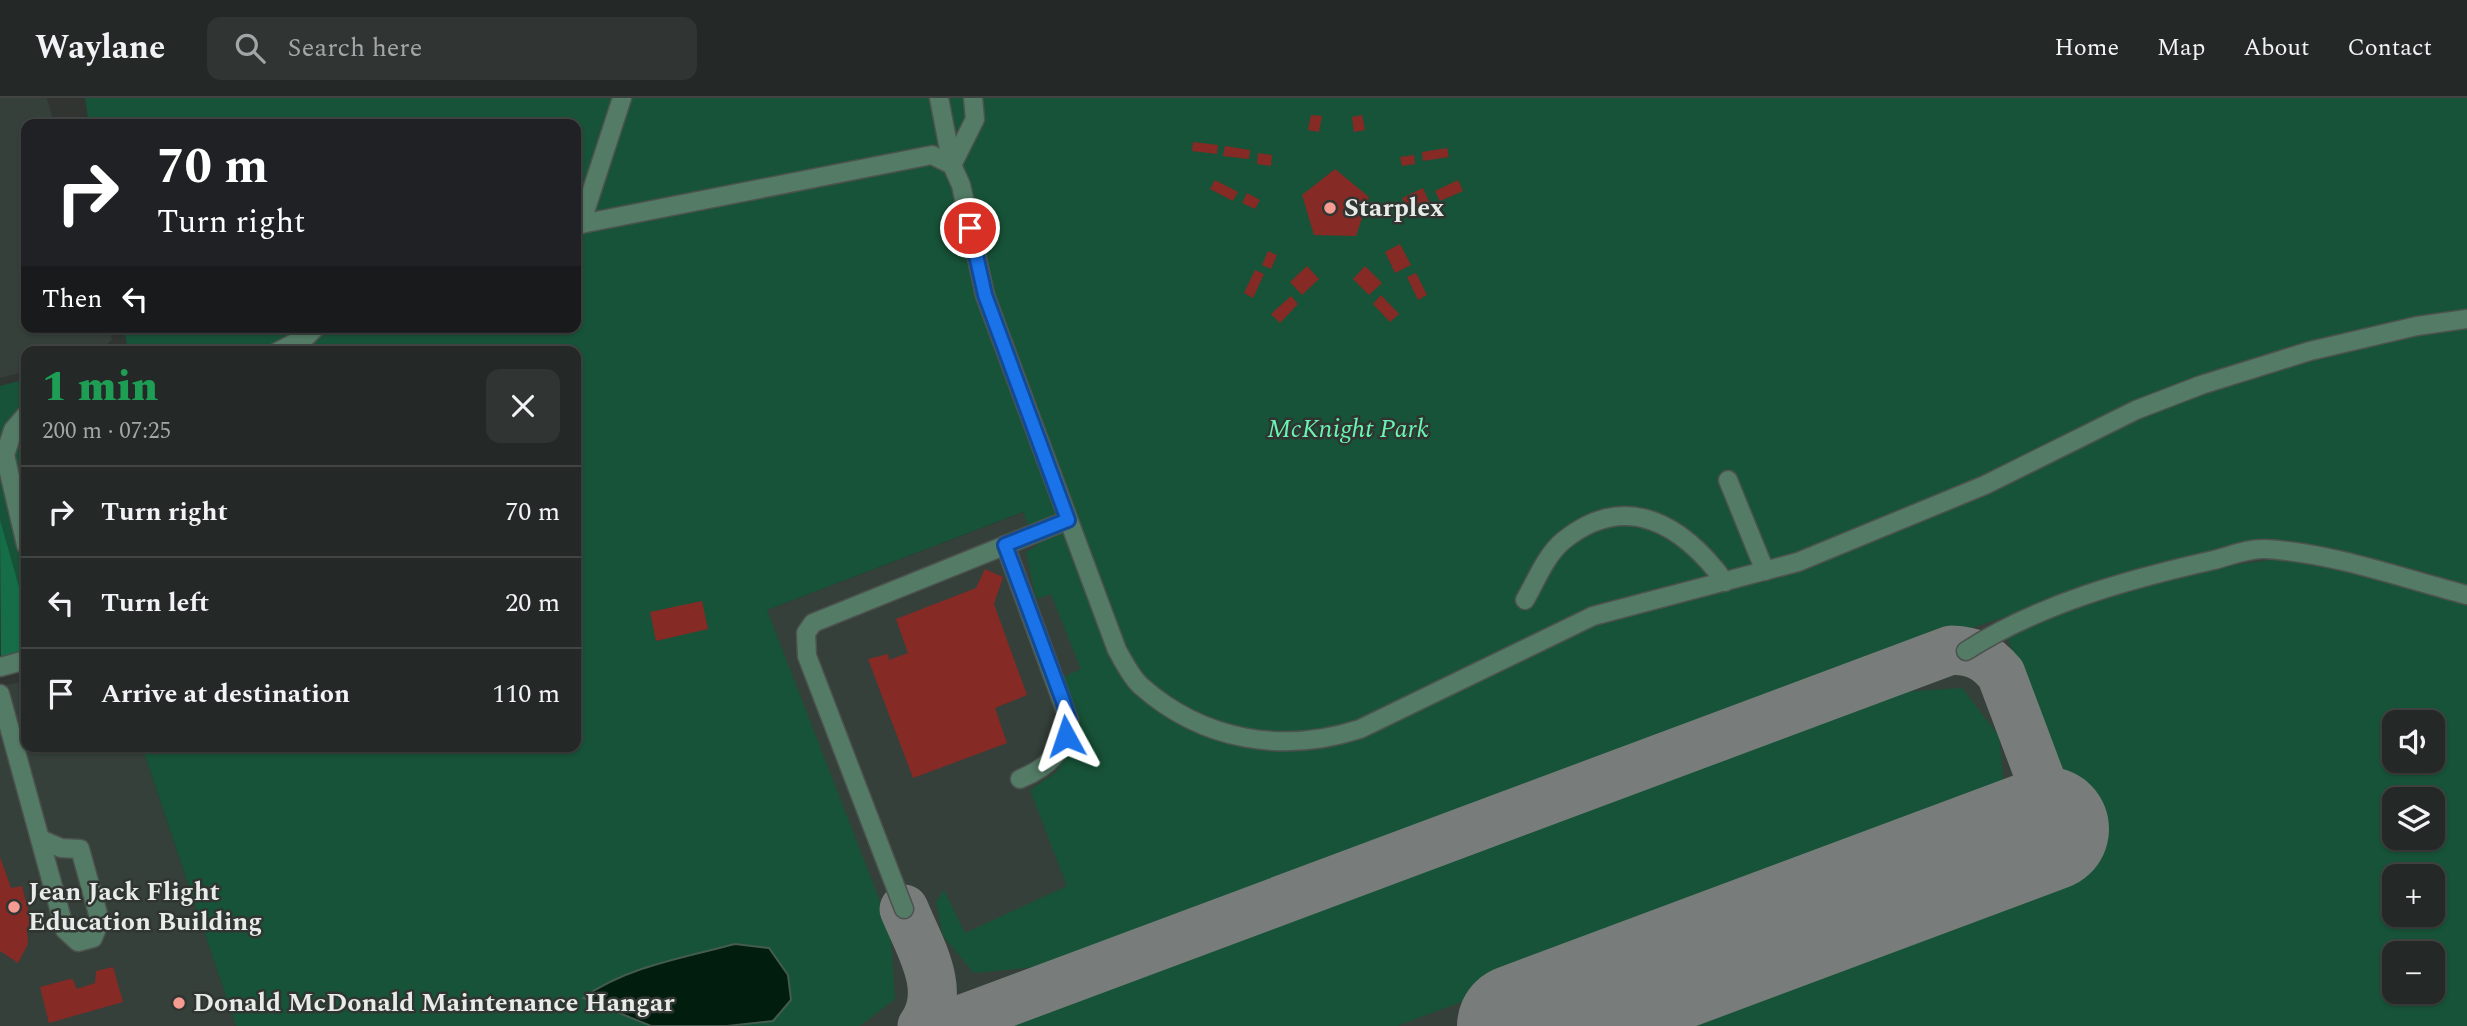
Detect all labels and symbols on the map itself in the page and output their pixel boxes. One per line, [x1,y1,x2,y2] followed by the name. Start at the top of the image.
[1344,188,1444,228] place label: Starplex
[940,198,1000,258] pin
[1322,200,1338,216] marker: Starplex
[1267,409,1429,449] park label: McKnight Park
[1029,699,1103,773] position arrow
[28,872,262,942] place label: Jean Jack Flight Education Building
[6,899,22,915] marker: Jean Jack Flight Education Building
[193,983,675,1023] place label: Donald McDonald Maintenance Hangar
[171,995,187,1011] marker: Donald McDonald Maintenance Hangar

